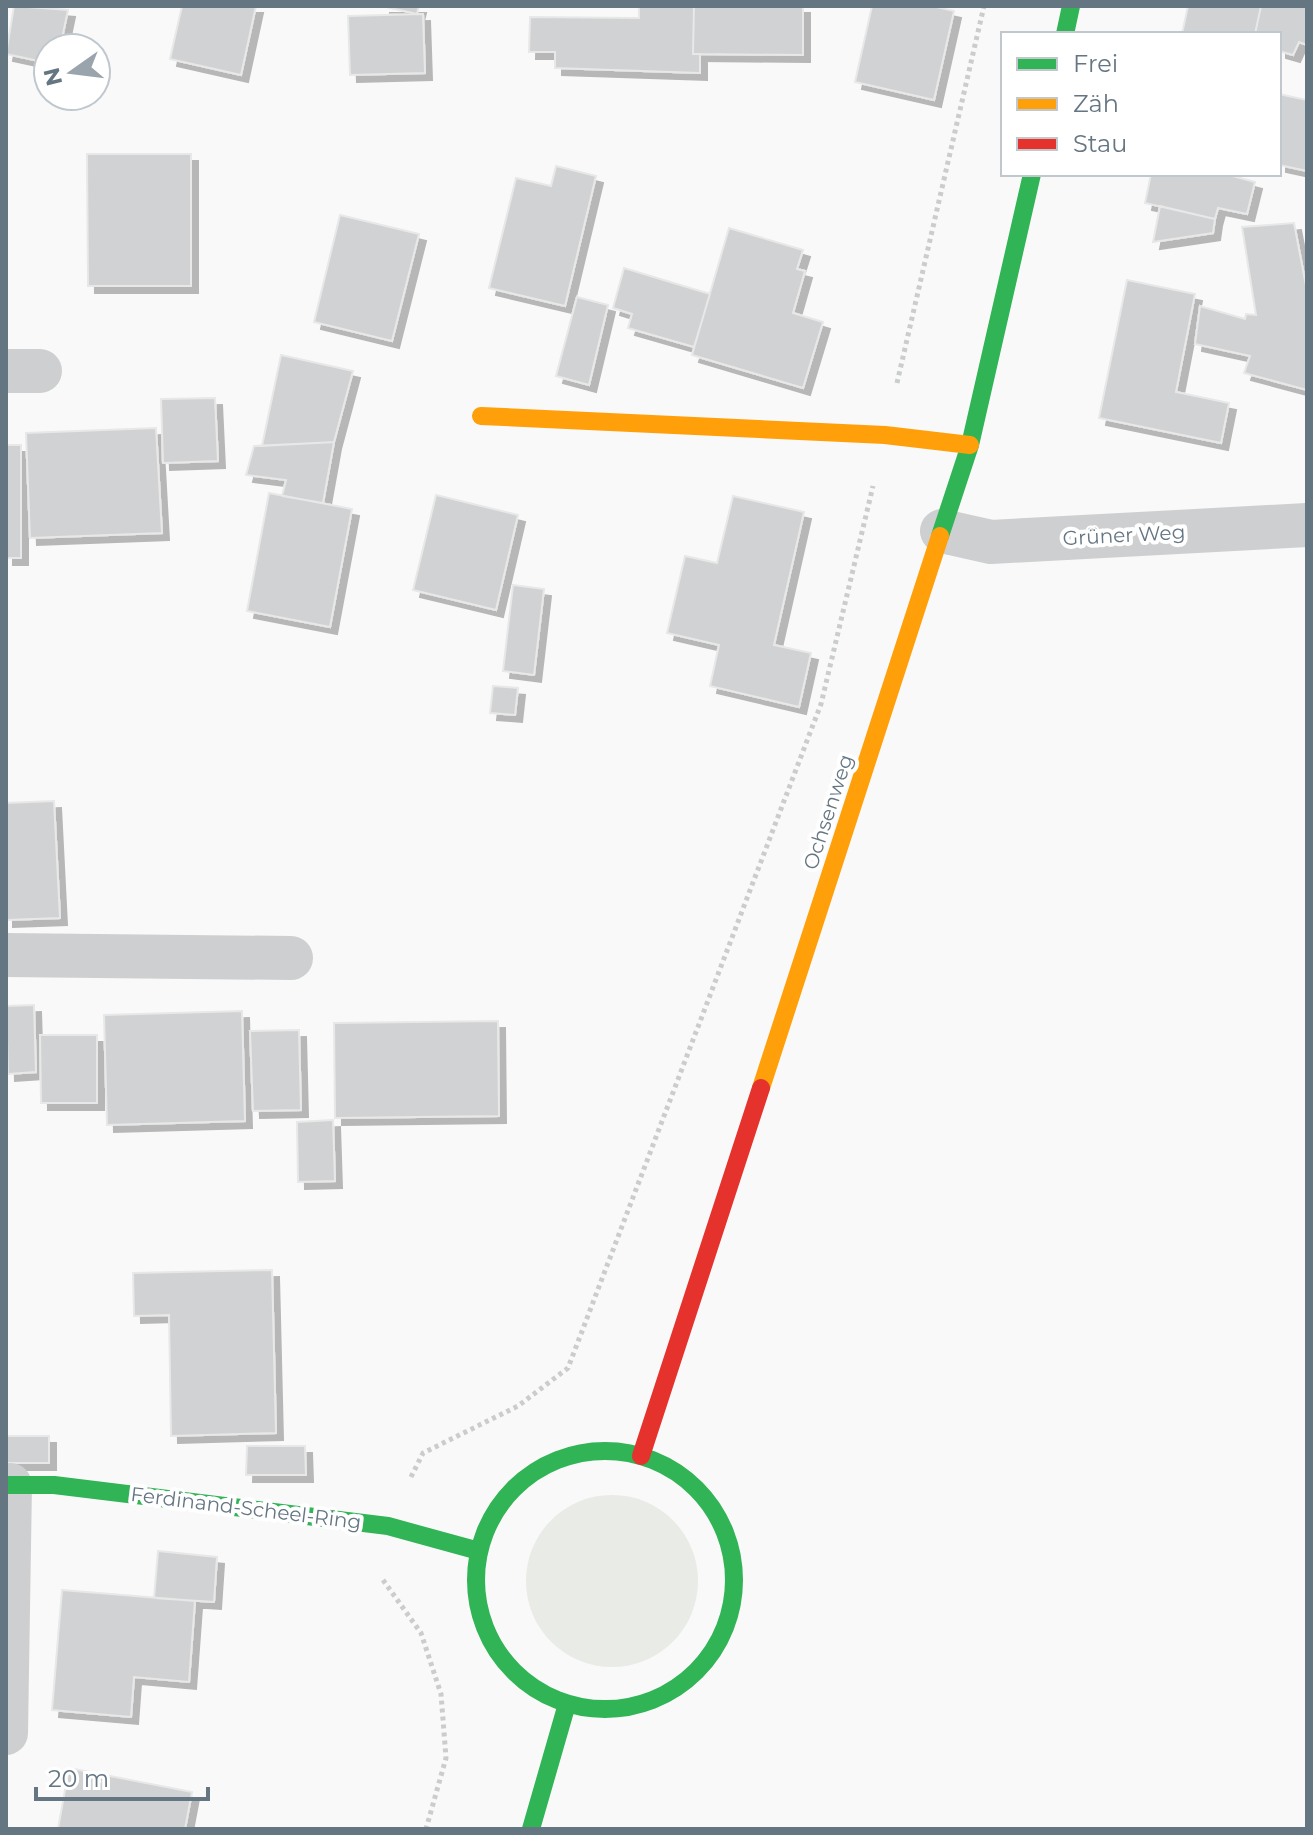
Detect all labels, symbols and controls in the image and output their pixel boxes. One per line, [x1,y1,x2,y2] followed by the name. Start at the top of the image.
[32,32,112,112] north arrow
[1001,32,1281,176] legend
[1073,49,1118,78] text: Frei
[38,65,68,89] text: N
[1073,89,1119,118] text: Zäh
[1073,129,1127,158] text: Stau
[1062,520,1186,550] street label: Grüner Weg
[798,751,858,873] street label: Ochsenweg
[129,1482,363,1534] street label: Ferdinand-Scheel-Ring
[36,1751,208,1801] scale bar
[48,1764,109,1793] text: 20 m

